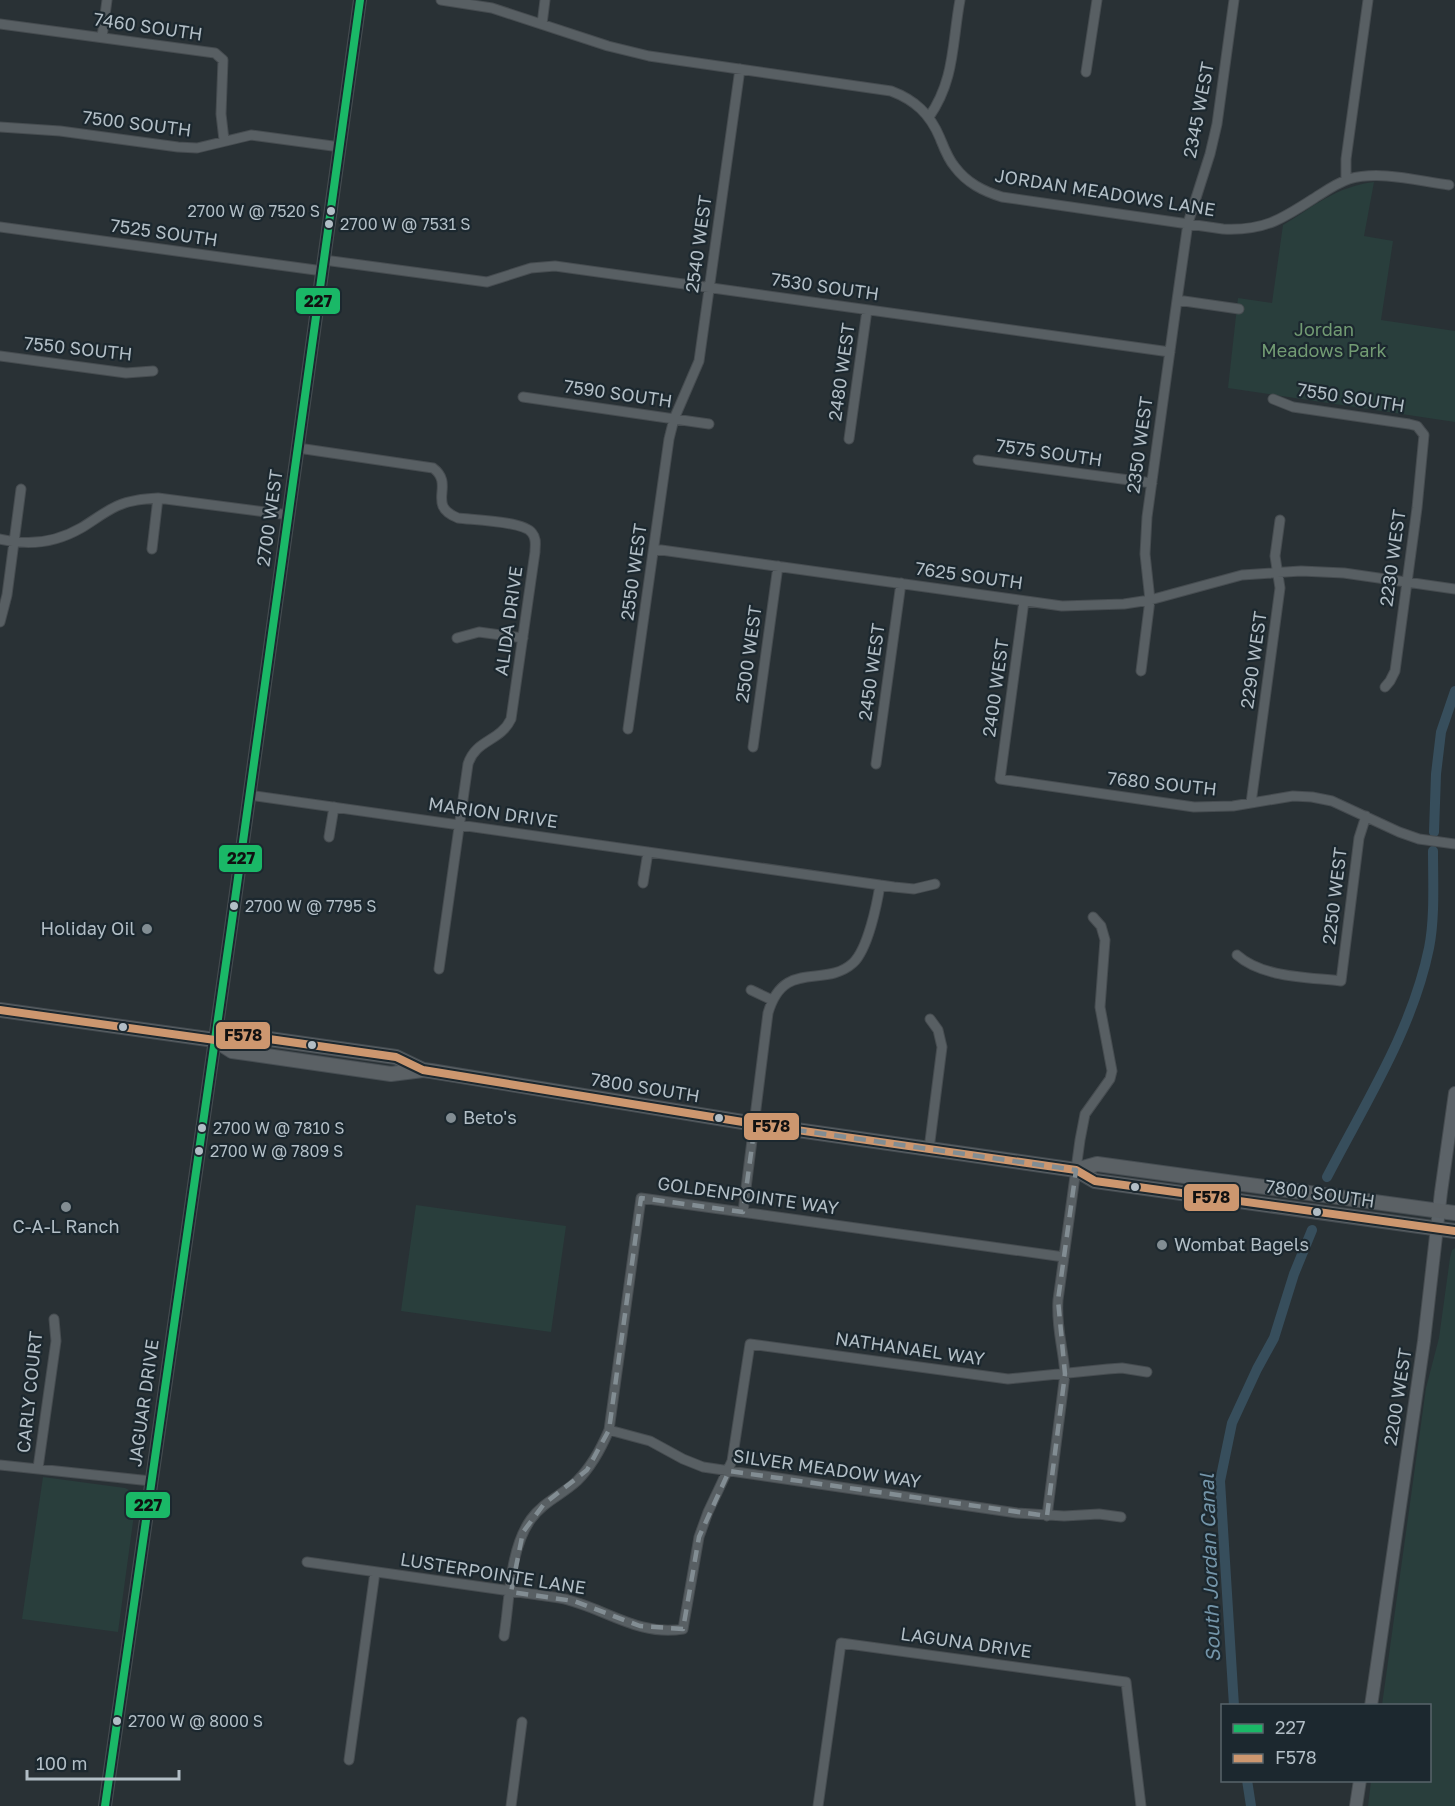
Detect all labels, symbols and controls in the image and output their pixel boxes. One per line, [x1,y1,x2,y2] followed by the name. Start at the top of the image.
[92,7,204,45] street label: 7460 SOUTH
[1178,60,1218,160] street label: 2345 WEST
[81,105,193,141] street label: 7500 SOUTH
[993,164,1217,220] street label: JORDAN MEADOWS LANE
[680,194,716,294] street label: 2540 WEST
[188,201,320,221] place label: 2700 W @ 7520 S
[325,205,337,217] marker: 2700 W @ 7520 S
[109,214,219,250] street label: 7525 SOUTH
[340,214,470,234] place label: 2700 W @ 7531 S
[323,218,335,230] marker: 2700 W @ 7531 S
[770,268,881,304] street label: 7530 SOUTH
[295,287,341,315] line badge: 227
[304,291,332,311] text: 227
[1261,318,1387,361] park label: Jordan Meadows Park
[823,321,859,422] street label: 2480 WEST
[23,331,133,365] street label: 7550 SOUTH
[562,375,674,412] street label: 7590 SOUTH
[1296,378,1407,416] street label: 7550 SOUTH
[1121,395,1157,495] street label: 2350 WEST
[994,434,1104,470] street label: 7575 SOUTH
[251,468,287,568] street label: 2700 WEST
[1374,508,1410,608] street label: 2230 WEST
[615,522,651,622] street label: 2550 WEST
[914,557,1024,593] street label: 7625 SOUTH
[489,565,527,677] street label: ALIDA DRIVE
[730,604,766,704] street label: 2500 WEST
[1235,610,1271,710] street label: 2290 WEST
[853,622,889,722] street label: 2450 WEST
[977,637,1013,738] street label: 2400 WEST
[1106,766,1218,800] street label: 7680 SOUTH
[427,792,559,832] street label: MARION DRIVE
[218,844,263,873] line badge: 227
[1317,846,1351,946] street label: 2250 WEST
[227,848,255,868] text: 227
[245,896,376,916] place label: 2700 W @ 7795 S
[228,900,240,912] marker: 2700 W @ 7795 S
[41,917,135,939] place label: Holiday Oil
[140,922,154,936] marker: Holiday Oil
[117,1021,129,1033] unlabelled marker
[215,1021,271,1050] line badge: F578
[224,1025,262,1045] text: F578
[306,1039,318,1051] unlabelled marker
[589,1068,701,1106] street label: 7800 SOUTH
[463,1106,517,1128] place label: Beto's
[444,1111,458,1125] marker: Beto's
[713,1112,725,1124] unlabelled marker
[743,1112,800,1141] line badge: F578
[752,1116,790,1136] text: F578
[213,1118,344,1138] place label: 2700 W @ 7810 S
[196,1122,208,1134] marker: 2700 W @ 7810 S
[210,1141,343,1161] place label: 2700 W @ 7809 S
[193,1145,205,1157] marker: 2700 W @ 7809 S
[656,1171,841,1219] street label: GOLDENPOINTE WAY
[1264,1174,1376,1212] street label: 7800 SOUTH
[1129,1181,1141,1193] unlabelled marker
[1183,1183,1240,1212] line badge: F578
[1192,1187,1230,1207] text: F578
[59,1200,73,1214] marker: C-A-L Ranch
[1311,1206,1323,1218] unlabelled marker
[13,1215,119,1237] place label: C-A-L Ranch
[1174,1233,1309,1255] place label: Wombat Bagels
[1155,1238,1169,1252] marker: Wombat Bagels
[834,1327,987,1369] street label: NATHANAEL WAY
[12,1330,46,1454] street label: CARLY COURT
[123,1338,163,1468] street label: JAGUAR DRIVE
[1378,1346,1416,1447] street label: 2200 WEST
[732,1444,923,1492] street label: SILVER MEADOW WAY
[1194,1473,1224,1663] water label: South Jordan Canal
[125,1491,171,1519] line badge: 227
[134,1495,162,1515] text: 227
[399,1548,587,1599] street label: LUSTERPOINTE LANE
[899,1622,1033,1662] street label: LAGUNA DRIVE
[1221,1704,1431,1782] legend
[128,1711,263,1731] place label: 2700 W @ 8000 S
[111,1715,123,1727] marker: 2700 W @ 8000 S
[1275,1716,1305,1738] text: 227
[27,1743,178,1781] scale bar
[1275,1746,1317,1768] text: F578
[36,1752,87,1774] text: 100 m

